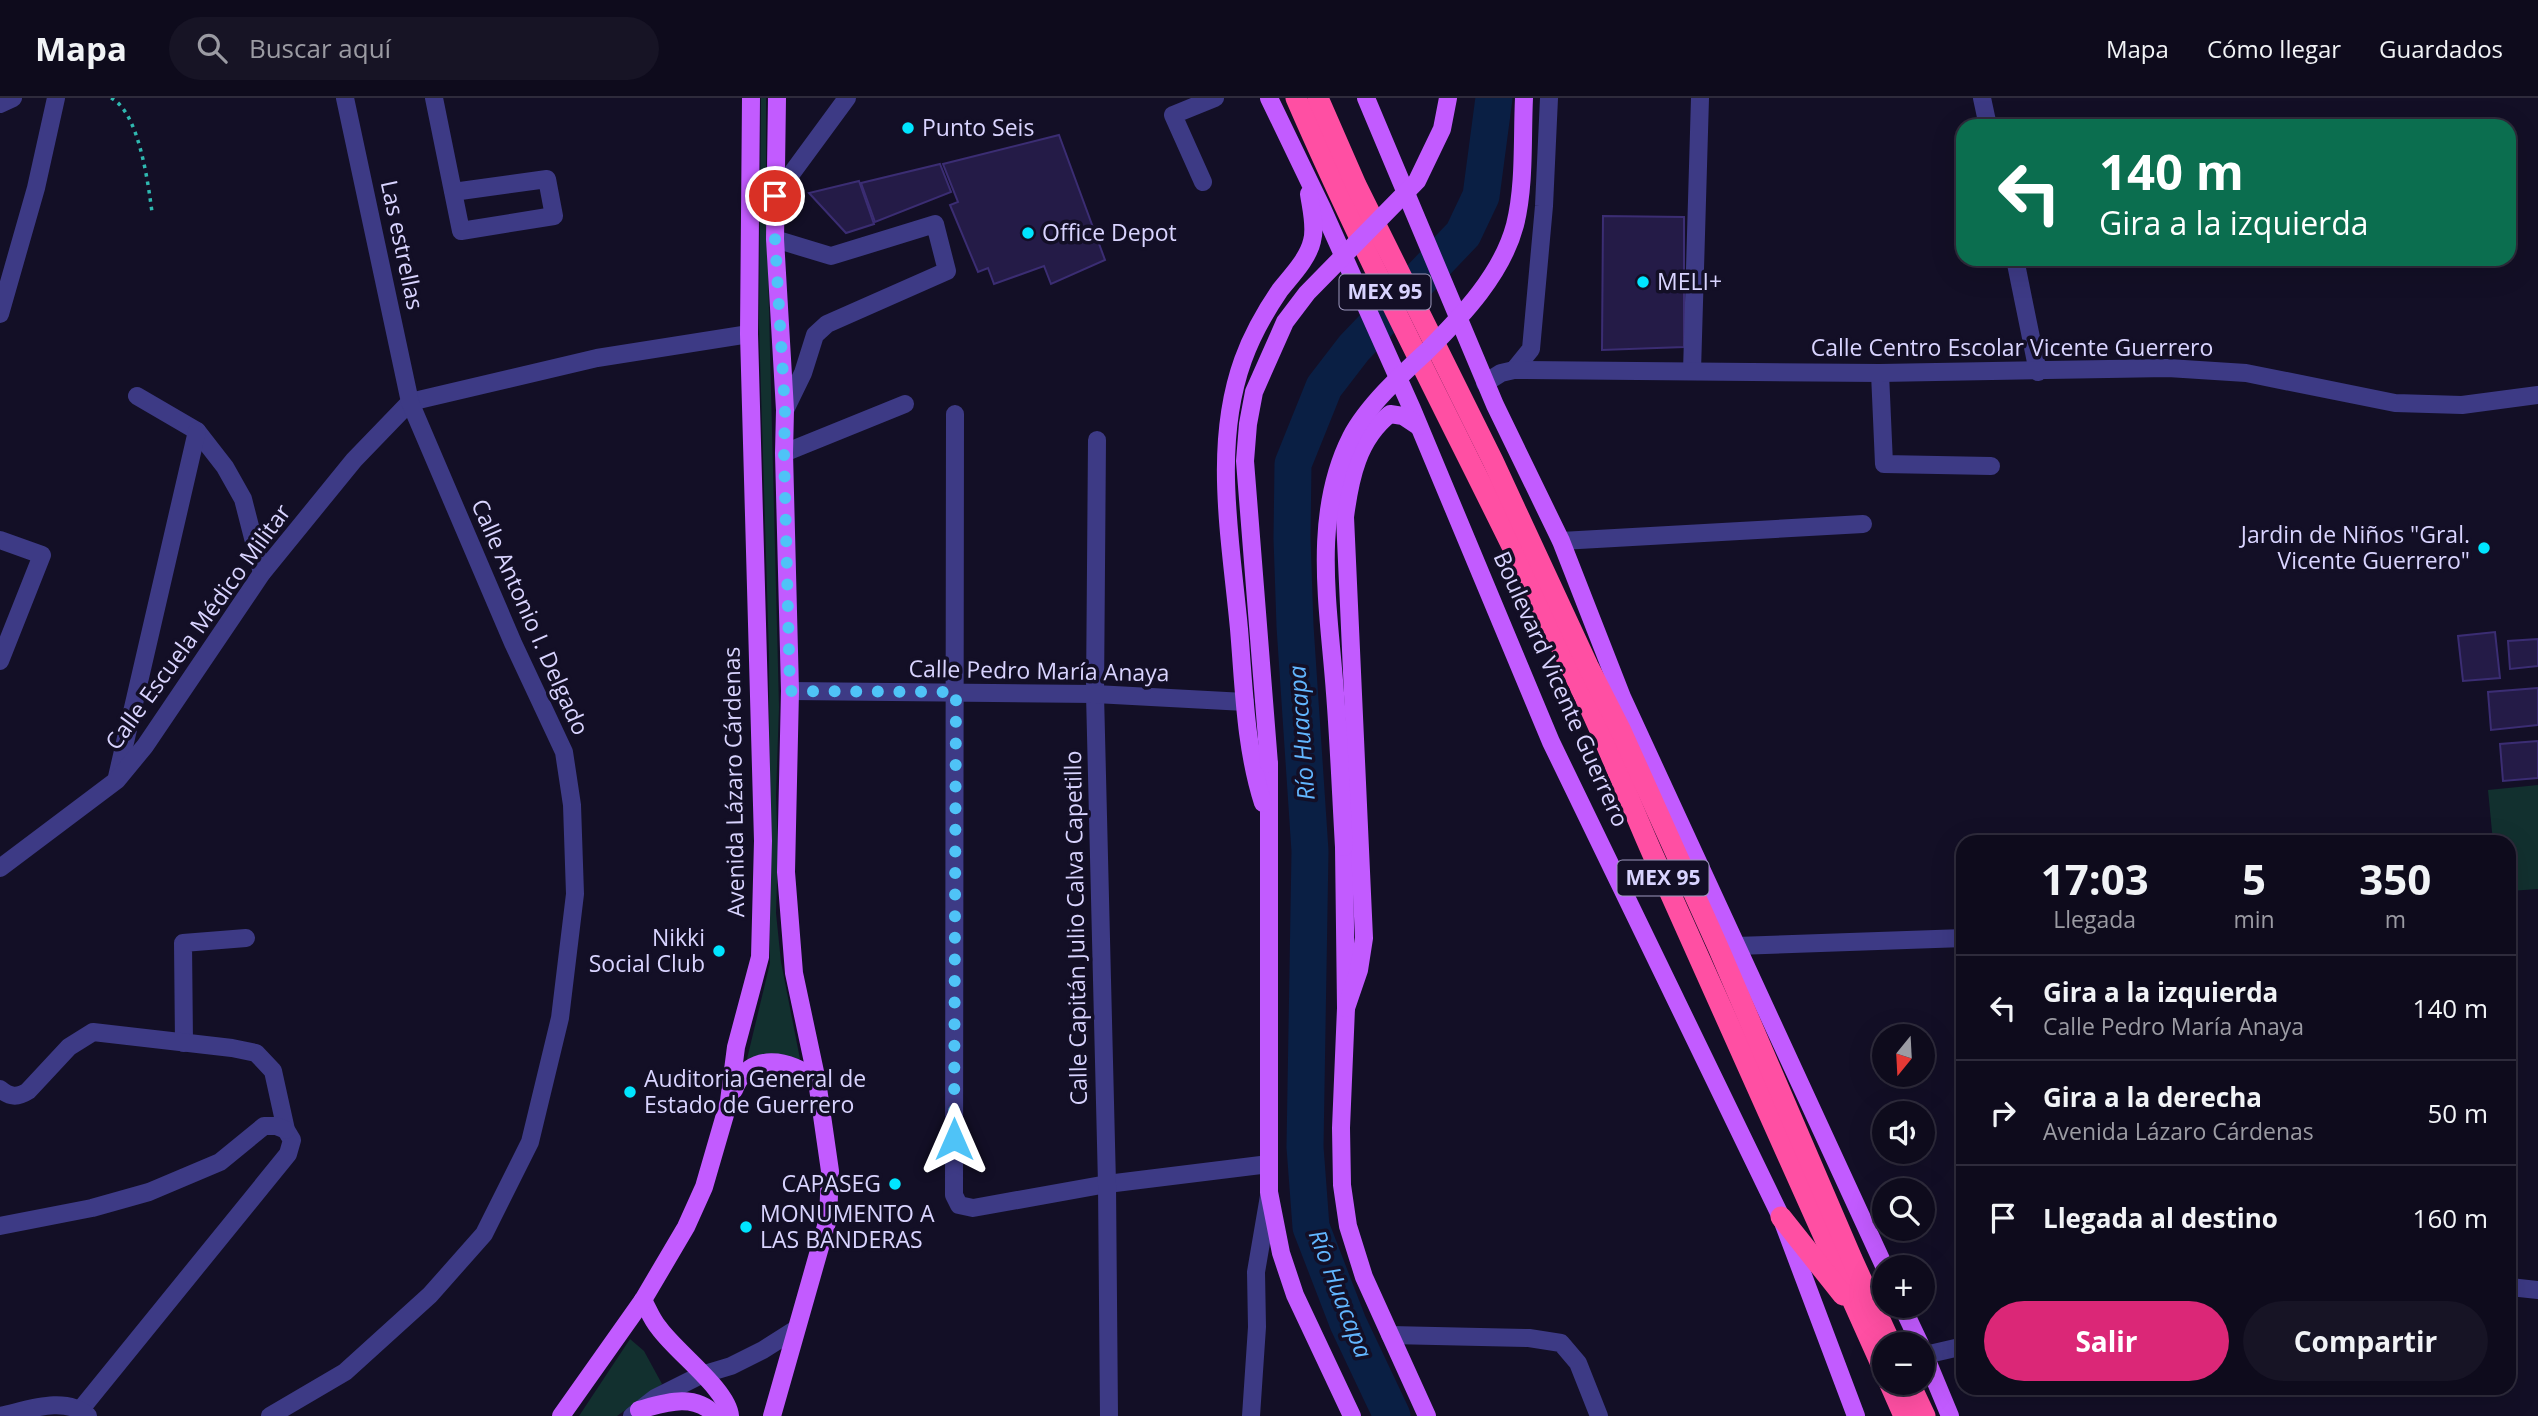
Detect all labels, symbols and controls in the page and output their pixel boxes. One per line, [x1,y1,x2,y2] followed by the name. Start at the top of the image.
[169,17,659,80] search box
[35,26,127,71] text: Mapa
[193,29,231,67] icon: search
[249,30,391,66] text: Buscar aquí
[2106,32,2169,65] text: Mapa
[2207,32,2341,65] text: Cómo llegar
[2379,32,2503,65] text: Guardados
[922,111,1034,143] place label: Punto Seis
[900,120,916,136] marker: Punto Seis
[2099,138,2244,204] text: 140 m
[1984,147,2075,238] icon: left
[745,166,805,226] pin
[374,177,432,312] street label: Las estrellas
[756,177,794,215] icon: arrive
[2099,201,2369,244] text: Gira a la izquierda
[1042,216,1177,248] place label: Office Depot
[1020,225,1036,241] marker: Office Depot
[1657,265,1722,297] place label: MELI+
[1340,274,1430,310] road number: MEX 95
[1635,274,1651,290] marker: MELI+
[1811,331,2213,363] street label: Calle Centro Escolar Vicente Guerrero
[464,494,597,740] street label: Calle Antonio I. Delgado
[97,496,298,756] street label: Calle Escuela Médico Militar
[2239,518,2470,576] place label: Jardin de Niños "Gral. Vicente Guerrero"
[2476,540,2492,556] marker: Jardin de Niños "Gral. Vicente Guerrero"
[1487,546,1637,831] street label: Boulevard Vicente Guerrero
[715,646,751,918] street label: Avenida Lázaro Cárdenas
[908,652,1170,688] street label: Calle Pedro María Anaya
[1279,664,1322,802] water label: Río Huacapa
[1056,750,1094,1106] street label: Calle Capitán Julio Calva Capetillo
[2041,850,2149,907] text: 17:03
[2242,850,2266,907] text: 5
[2359,850,2431,907] text: 350
[1618,860,1708,896] road number: MEX 95
[2053,903,2136,935] text: Llegada
[2233,903,2275,935] text: min
[2385,903,2406,935] text: m
[589,921,705,979] place label: Nikki Social Club
[711,943,727,959] marker: Nikki Social Club
[2043,974,2278,1010] text: Gira a la izquierda
[1984,989,2022,1027] icon: left
[2413,990,2488,1026] text: 140 m
[2043,1010,2304,1042] text: Calle Pedro María Anaya
[1872,1024,1936,1087] north arrow
[1872,1024,1935,1395] map controls
[644,1062,866,1120] place label: Auditoria General de Estado de Guerrero
[2043,1079,2262,1115] text: Gira a la derecha
[622,1084,638,1100] marker: Auditoria General de Estado de Guerrero
[1984,1094,2022,1132] icon: right
[2427,1095,2488,1131] text: 50 m
[1872,1101,1935,1164] button: sound
[917,1102,991,1176] position arrow
[2043,1115,2314,1147] text: Avenida Lázaro Cárdenas
[781,1167,881,1199] place label: CAPASEG
[887,1176,903,1192] marker: CAPASEG
[1872,1178,1935,1241] button: search
[760,1197,935,1255] place label: MONUMENTO A LAS BANDERAS
[1984,1199,2022,1237] icon: arrive
[2043,1200,2278,1236] text: Llegada al destino
[2413,1200,2488,1236] text: 160 m
[738,1219,754,1235] marker: MONUMENTO A LAS BANDERAS
[1302,1224,1381,1363] water label: Río Huacapa
[1872,1255,1935,1318] button: +
[1984,1301,2229,1381] button: Salir
[2243,1301,2488,1381] button: Compartir
[1872,1332,1935,1395] button: −

